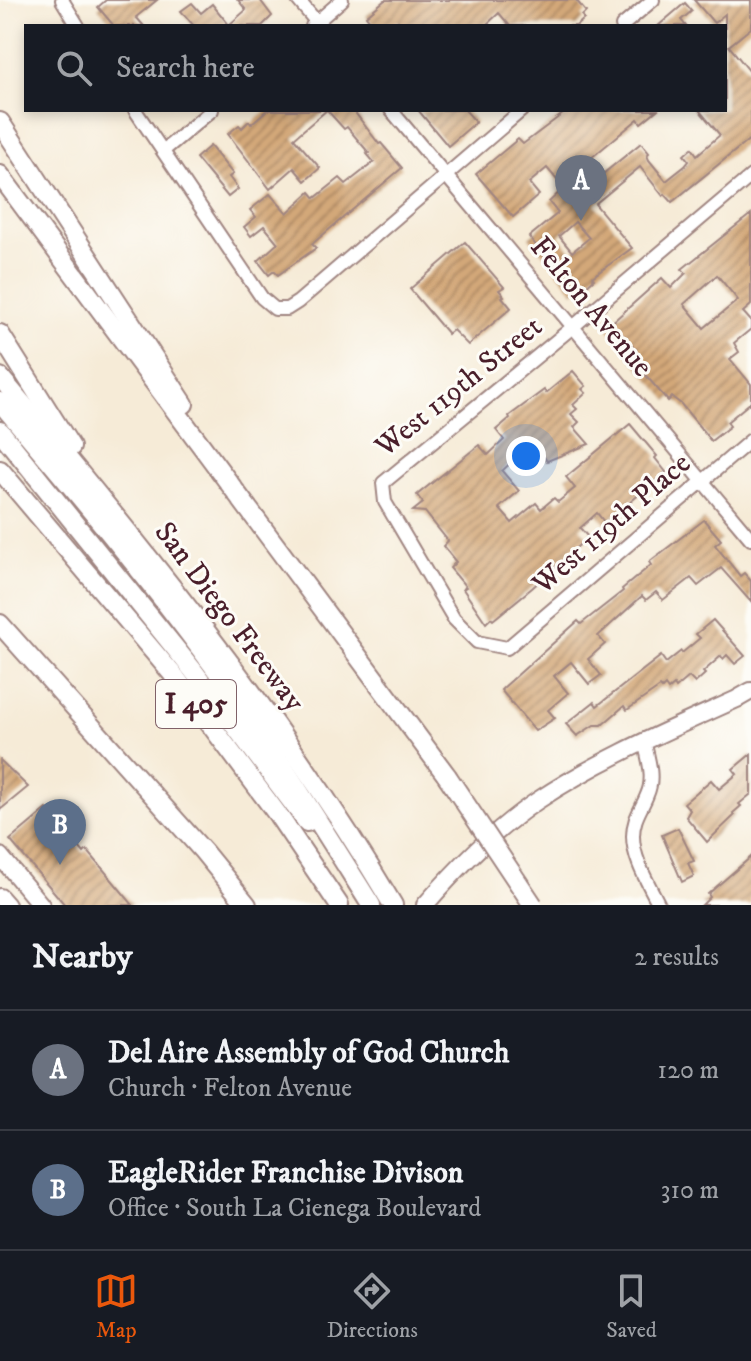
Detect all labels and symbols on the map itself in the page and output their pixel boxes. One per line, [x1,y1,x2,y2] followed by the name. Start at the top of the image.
[555,155,607,221] pin: A
[522,229,660,385] street label: Felton Avenue
[367,308,550,466] street label: West 119th Street
[506,436,546,476] your location
[525,445,699,603] street label: West 119th Place
[146,515,313,720] street label: San Diego Freeway
[156,680,236,728] road number: I 405
[34,799,86,865] pin: B

